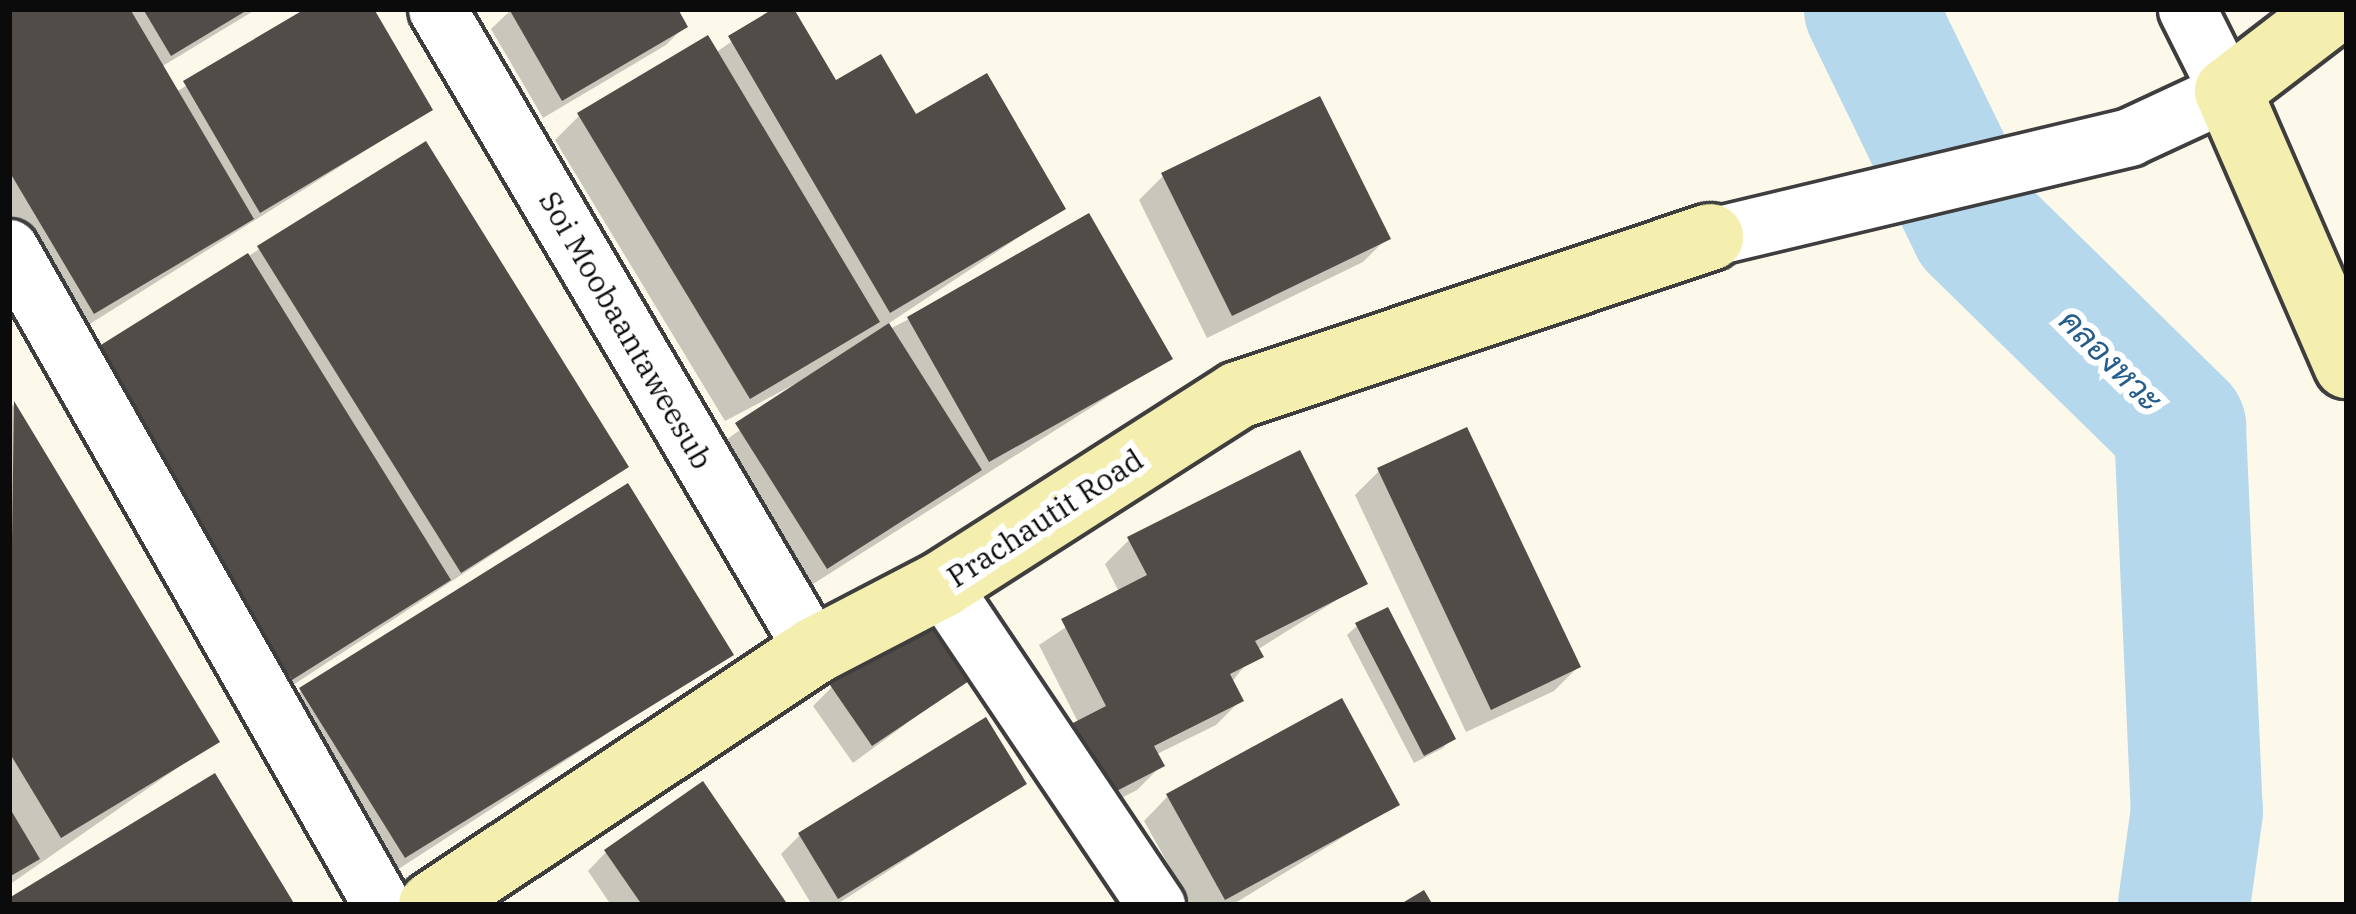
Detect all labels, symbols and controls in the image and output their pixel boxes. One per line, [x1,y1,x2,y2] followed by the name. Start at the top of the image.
[532,185,720,475] street label: Soi Moobaantaweesub
[2051,300,2171,420] water label: คลองหวะ
[940,441,1150,595] street label: Prachautit Road

